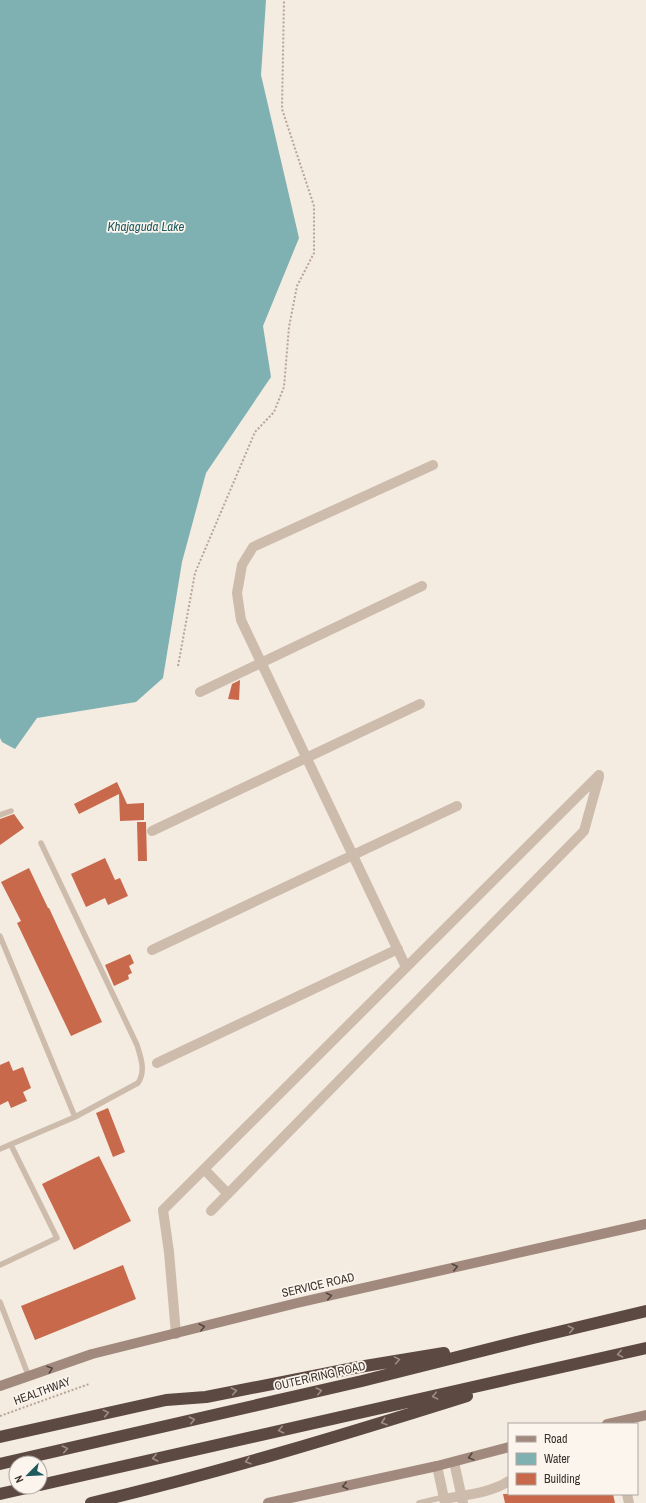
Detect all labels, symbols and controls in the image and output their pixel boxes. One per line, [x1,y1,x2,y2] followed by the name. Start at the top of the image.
[107,218,185,235] water label: Khajaguda Lake
[452,1264,459,1272] one-way arrow
[280,1269,356,1301] street label: SERVICE ROAD
[325,1293,332,1301] one-way arrow
[199,1323,206,1332] one-way arrow
[568,1325,574,1333] one-way arrow
[617,1349,624,1358] one-way arrow
[394,1357,401,1365] one-way arrow
[273,1358,367,1394] street label: OUTER RING ROAD
[47,1365,54,1374] one-way arrow
[11,1373,73,1409] street label: HEALTHWAY
[316,1387,322,1395] one-way arrow
[231,1388,237,1396] one-way arrow
[432,1391,438,1399] one-way arrow
[103,1409,109,1417] one-way arrow
[189,1416,195,1424] one-way arrow
[381,1417,388,1426] one-way arrow
[508,1423,638,1495] legend
[277,1425,284,1433] one-way arrow
[544,1431,568,1447] text: Road
[62,1445,68,1453] one-way arrow
[544,1451,571,1467] text: Water
[468,1452,475,1461] one-way arrow
[152,1454,158,1462] one-way arrow
[8,1455,48,1495] north arrow
[245,1456,252,1465] one-way arrow
[544,1471,581,1487] text: Building
[11,1473,27,1485] text: N
[342,1482,348,1490] one-way arrow

